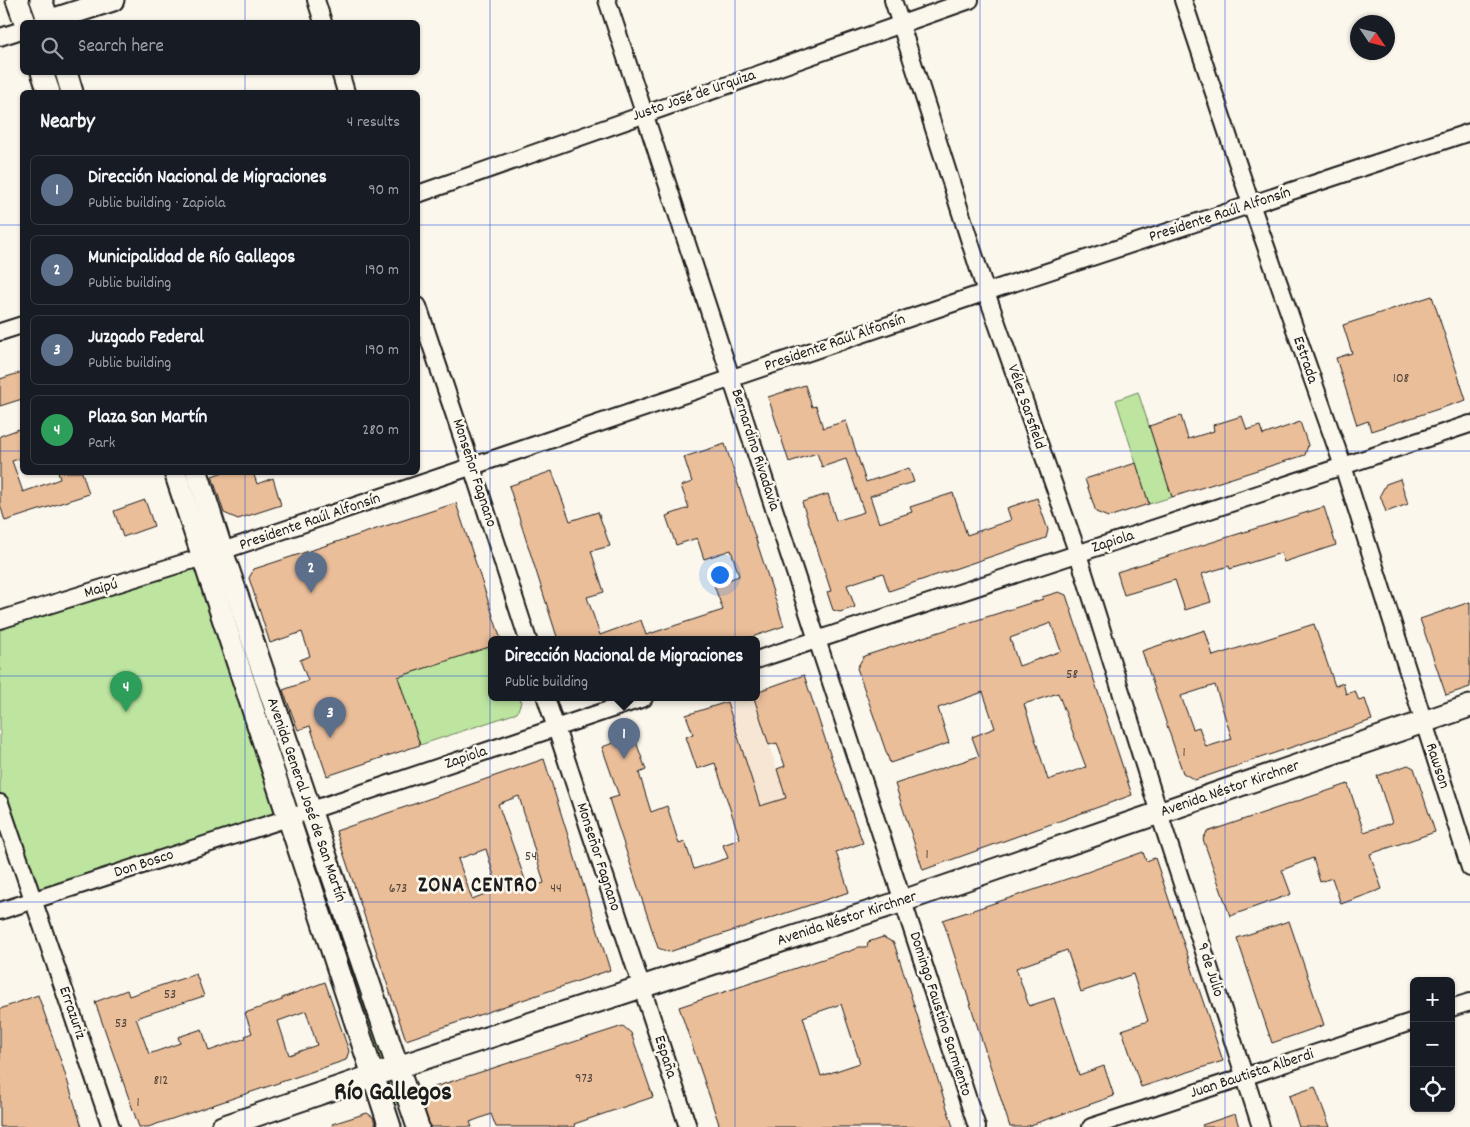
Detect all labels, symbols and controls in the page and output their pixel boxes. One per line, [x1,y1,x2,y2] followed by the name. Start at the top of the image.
[1350,15,1395,60] north arrow
[20,20,420,75] search box
[38,34,66,62] icon: search
[78,34,164,61] text: Search here
[629,64,759,128] street label: Justo José de Urquiza
[40,108,95,138] text: Nearby
[347,111,400,134] text: 4 results
[88,165,327,192] text: Dirección Nacional de Migraciones
[55,179,59,202] text: 1
[368,179,399,202] text: 90 m
[1146,181,1294,249] street label: Presidente Raúl Alfonsín
[88,192,226,215] text: Public building · Zapiola
[88,245,295,272] text: Municipalidad de Río Gallegos
[54,259,61,282] text: 2
[365,259,399,282] text: 190 m
[88,272,171,295] text: Public building
[761,308,909,378] street label: Presidente Raúl Alfonsín
[88,325,204,352] text: Juzgado Federal
[1286,333,1324,387] street label: Estrada
[53,339,61,362] text: 3
[365,339,399,362] text: 190 m
[88,352,171,375] text: Public building
[1001,362,1051,452] street label: Vélez Sarsfield
[1393,369,1410,389] house number: 108
[724,386,786,514] street label: Bernardino Rivadavia
[88,405,207,432] text: Plaza San Martín
[446,416,502,530] street label: Monseñor Fagnano
[54,419,60,442] text: 4
[362,419,399,442] text: 280 m
[88,432,115,455] text: Park
[236,487,384,557] street label: Presidente Raúl Alfonsín
[1089,524,1138,560] street label: Zapiola
[295,552,327,593] pin: 2
[707,562,733,588] your location
[81,573,121,605] street label: Maipú
[488,636,760,701] popup
[505,644,743,671] text: Dirección Nacional de Migraciones
[1066,665,1078,685] house number: 58
[110,671,142,712] pin: 4
[505,671,588,694] text: Public building
[260,695,352,905] street label: Avenida General José de San Martín
[314,697,346,738] pin: 3
[608,718,640,759] pin: 1
[442,740,491,776] street label: Zapiola
[1419,740,1455,792] street label: Rawson
[1182,743,1186,763] house number: 1
[1157,754,1303,824] street label: Avenida Néstor Kirchner
[570,800,626,914] street label: Monseñor Fagnano
[111,844,177,884] street label: Don Bosco
[925,845,929,865] house number: 1
[525,847,537,867] house number: 54
[418,872,538,902] district label: ZONA CENTRO
[389,879,407,899] house number: 673
[550,879,562,899] house number: 44
[774,885,920,952] street label: Avenida Néstor Kirchner
[903,929,977,1099] street label: Domingo Faustino Sarmiento
[1190,940,1230,1000] street label: 9 de Julio
[1410,977,1455,1112] map controls
[1410,977,1455,1022] button: +
[52,983,92,1043] street label: Errazuriz
[164,985,176,1005] house number: 53
[115,1014,127,1034] house number: 53
[1410,1022,1455,1067] button: −
[647,1033,683,1082] street label: España
[1187,1043,1317,1105] street label: Juan Bautista Alberdi
[1410,1067,1455,1112] button: locate
[575,1069,593,1089] house number: 973
[154,1071,168,1091] house number: 812
[334,1075,452,1112] district label: Río Gallegos
[136,1093,140,1113] house number: 1

